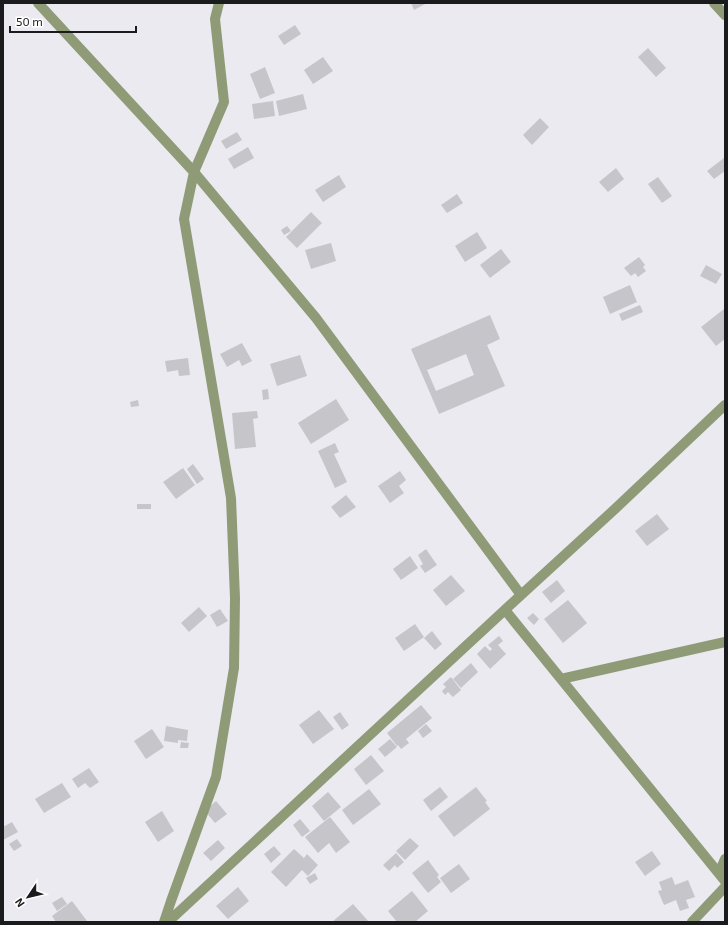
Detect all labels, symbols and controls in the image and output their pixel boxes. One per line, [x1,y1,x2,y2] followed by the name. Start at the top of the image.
[10,8,136,34] scale bar
[16,14,43,28] text: 50 m
[8,877,48,917] north arrow
[12,896,27,910] text: N

